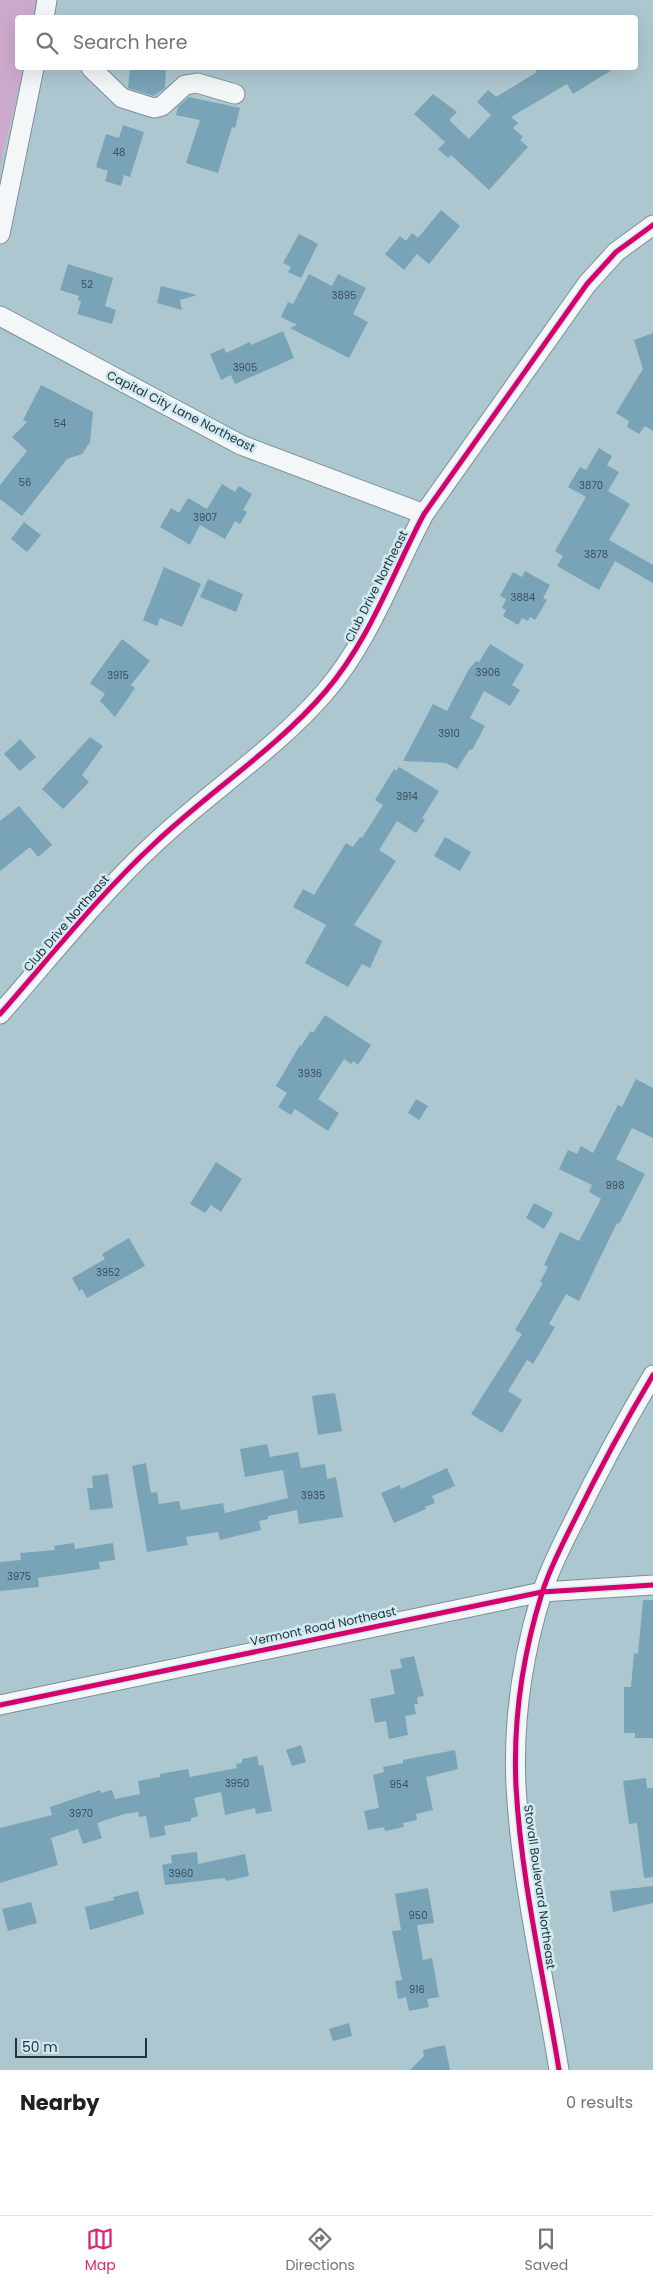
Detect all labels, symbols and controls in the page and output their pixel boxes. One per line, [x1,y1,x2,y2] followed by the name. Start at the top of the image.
[15,15,638,70] search box
[33,29,61,57] icon: search
[73,29,187,56] text: Search here
[113,145,125,160] house number: 48
[81,277,93,292] house number: 52
[332,288,356,303] house number: 3895
[233,360,257,375] house number: 3905
[104,366,258,456] street label: Capital City Lane Northeast
[54,416,66,431] house number: 54
[19,475,31,490] house number: 56
[579,478,603,493] house number: 3870
[193,510,218,525] house number: 3907
[340,527,412,645] street label: Club Drive Northeast
[584,547,608,562] house number: 3878
[511,590,535,605] house number: 3884
[476,665,500,680] house number: 3906
[107,668,129,683] house number: 3915
[438,726,460,741] house number: 3910
[396,789,418,804] house number: 3914
[19,871,113,975] street label: Club Drive Northeast
[298,1066,322,1081] house number: 3936
[606,1178,624,1193] house number: 998
[96,1265,120,1280] house number: 3952
[301,1488,325,1503] house number: 3935
[7,1569,31,1584] house number: 3975
[249,1602,397,1650] street label: Vermont Road Northeast
[225,1776,249,1791] house number: 3950
[390,1777,408,1792] house number: 954
[520,1804,560,1970] street label: Stovall Boulevard Northeast
[69,1806,93,1821] house number: 3970
[169,1866,193,1881] house number: 3960
[409,1908,427,1923] house number: 950
[409,1982,425,1997] house number: 916
[15,2035,148,2058] scale bar
[22,2037,58,2057] text: 50 m
[20,2088,100,2117] text: Nearby
[566,2091,633,2114] text: 0 results
[85,2225,116,2276] tab: Map
[285,2225,355,2276] tab: Directions
[524,2225,568,2276] tab: Saved

